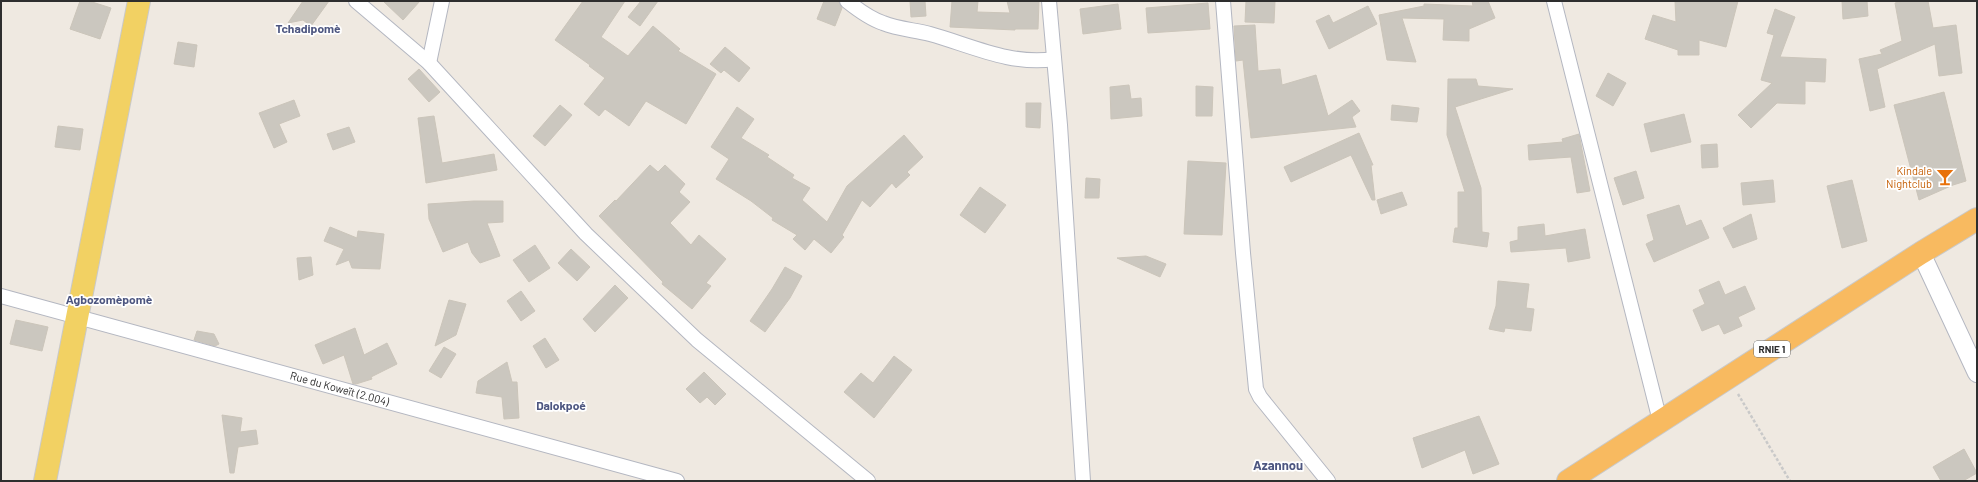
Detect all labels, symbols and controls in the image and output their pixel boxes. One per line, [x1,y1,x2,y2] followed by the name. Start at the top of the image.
[275,21,341,35] district label: Tchadipomè
[1886,164,1932,190] place label: Kindale Nightclub
[1935,167,1955,187] bar icon: Kindale Nightclub
[66,292,153,306] district label: Agbozomèpomè
[1754,341,1790,357] road number: RNIE 1
[289,368,391,408] street label: Rue du Koweït (2.004)
[536,398,586,412] district label: Dalokpoé
[1253,457,1303,473] district label: Azannou

